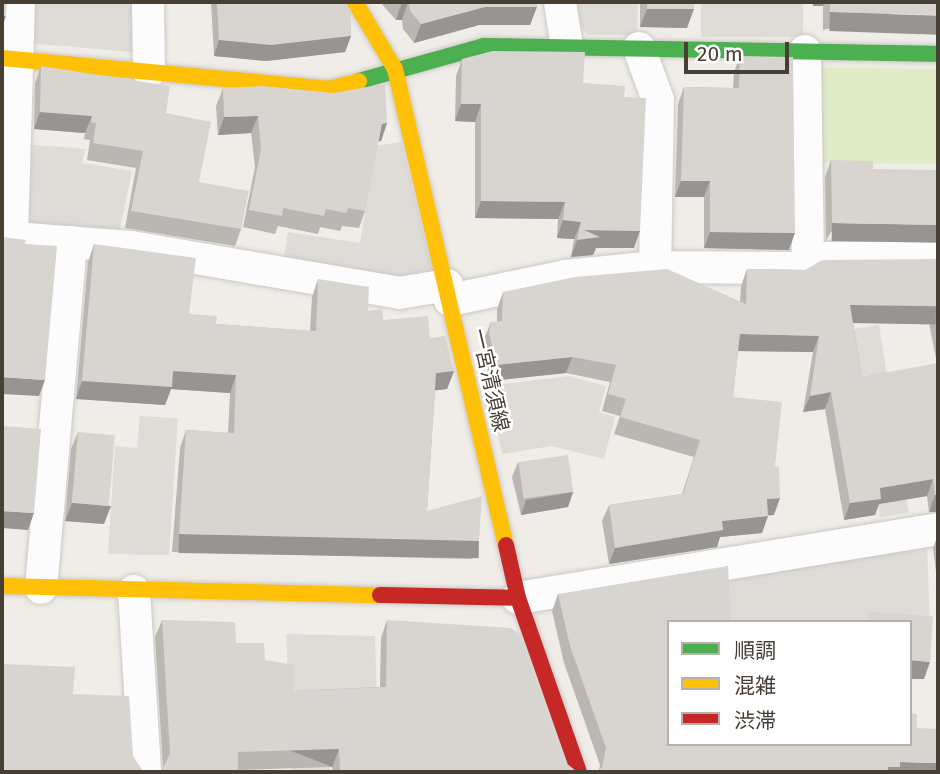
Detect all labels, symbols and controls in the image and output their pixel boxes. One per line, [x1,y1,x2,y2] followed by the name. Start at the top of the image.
[688,28,793,72] scale bar
[697,41,743,67] text: 20 m
[466,326,514,434] street label: 一宮清須線
[667,620,912,746] legend
[734,638,776,664] text: 順調
[734,673,776,699] text: 混雑
[734,708,776,734] text: 渋滞

